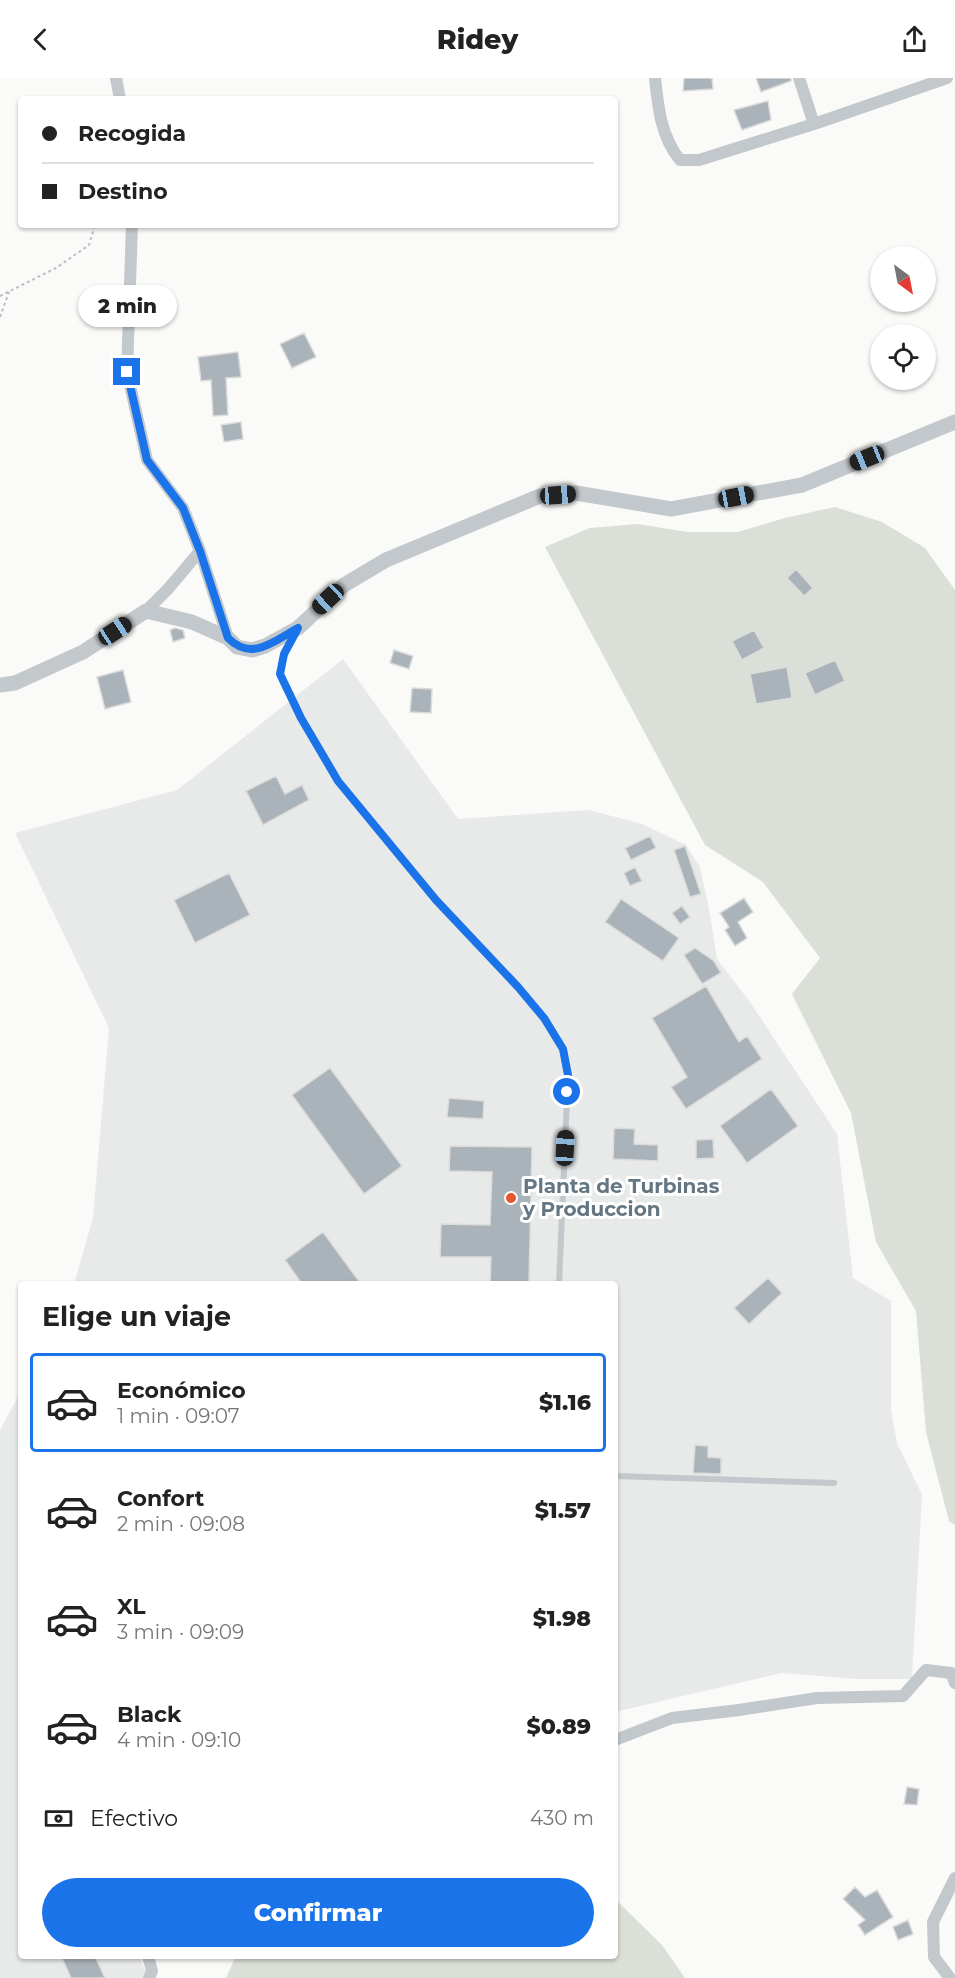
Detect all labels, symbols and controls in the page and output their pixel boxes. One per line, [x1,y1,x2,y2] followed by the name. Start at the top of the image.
[24,23,57,56] icon: back
[437,23,518,56] text: Ridey
[898,23,931,56] icon: share
[78,120,186,147] text: Recogida
[78,178,168,205] text: Destino
[870,246,936,312] north arrow
[870,246,936,390] map controls
[78,285,176,327] callout: 2 min
[98,294,157,318] text: 2 min
[870,324,936,390] button: locate
[113,358,140,385] route end
[847,443,887,473] car
[539,485,577,505] car
[717,485,755,509] car
[309,580,347,618] car
[95,614,135,648] car
[553,1078,580,1105] route start
[555,1130,575,1166] car
[522,1174,720,1221] place label: Planta de Turbinas y Produccion
[504,1191,518,1205] marker: Planta de Turbinas y Produccion
[42,1300,231,1333] text: Elige un viaje
[45,1376,99,1430] icon: car
[117,1377,246,1404] text: Económico
[539,1389,591,1416] text: $1.16
[117,1404,240,1428] text: 1 min · 09:07
[45,1484,99,1538] icon: car
[117,1485,204,1512] text: Confort
[535,1497,591,1524] text: $1.57
[117,1512,245,1536] text: 2 min · 09:08
[45,1592,99,1646] icon: car
[117,1593,146,1620] text: XL
[533,1605,591,1632] text: $1.98
[117,1620,244,1644] text: 3 min · 09:09
[45,1700,99,1754] icon: car
[117,1701,181,1728] text: Black
[527,1713,591,1740] text: $0.89
[117,1728,241,1752] text: 4 min · 09:10
[42,1802,75,1835] icon: cash
[90,1805,178,1832] text: Efectivo
[530,1806,594,1830] text: 430 m
[42,1878,594,1947] button: Confirmar

